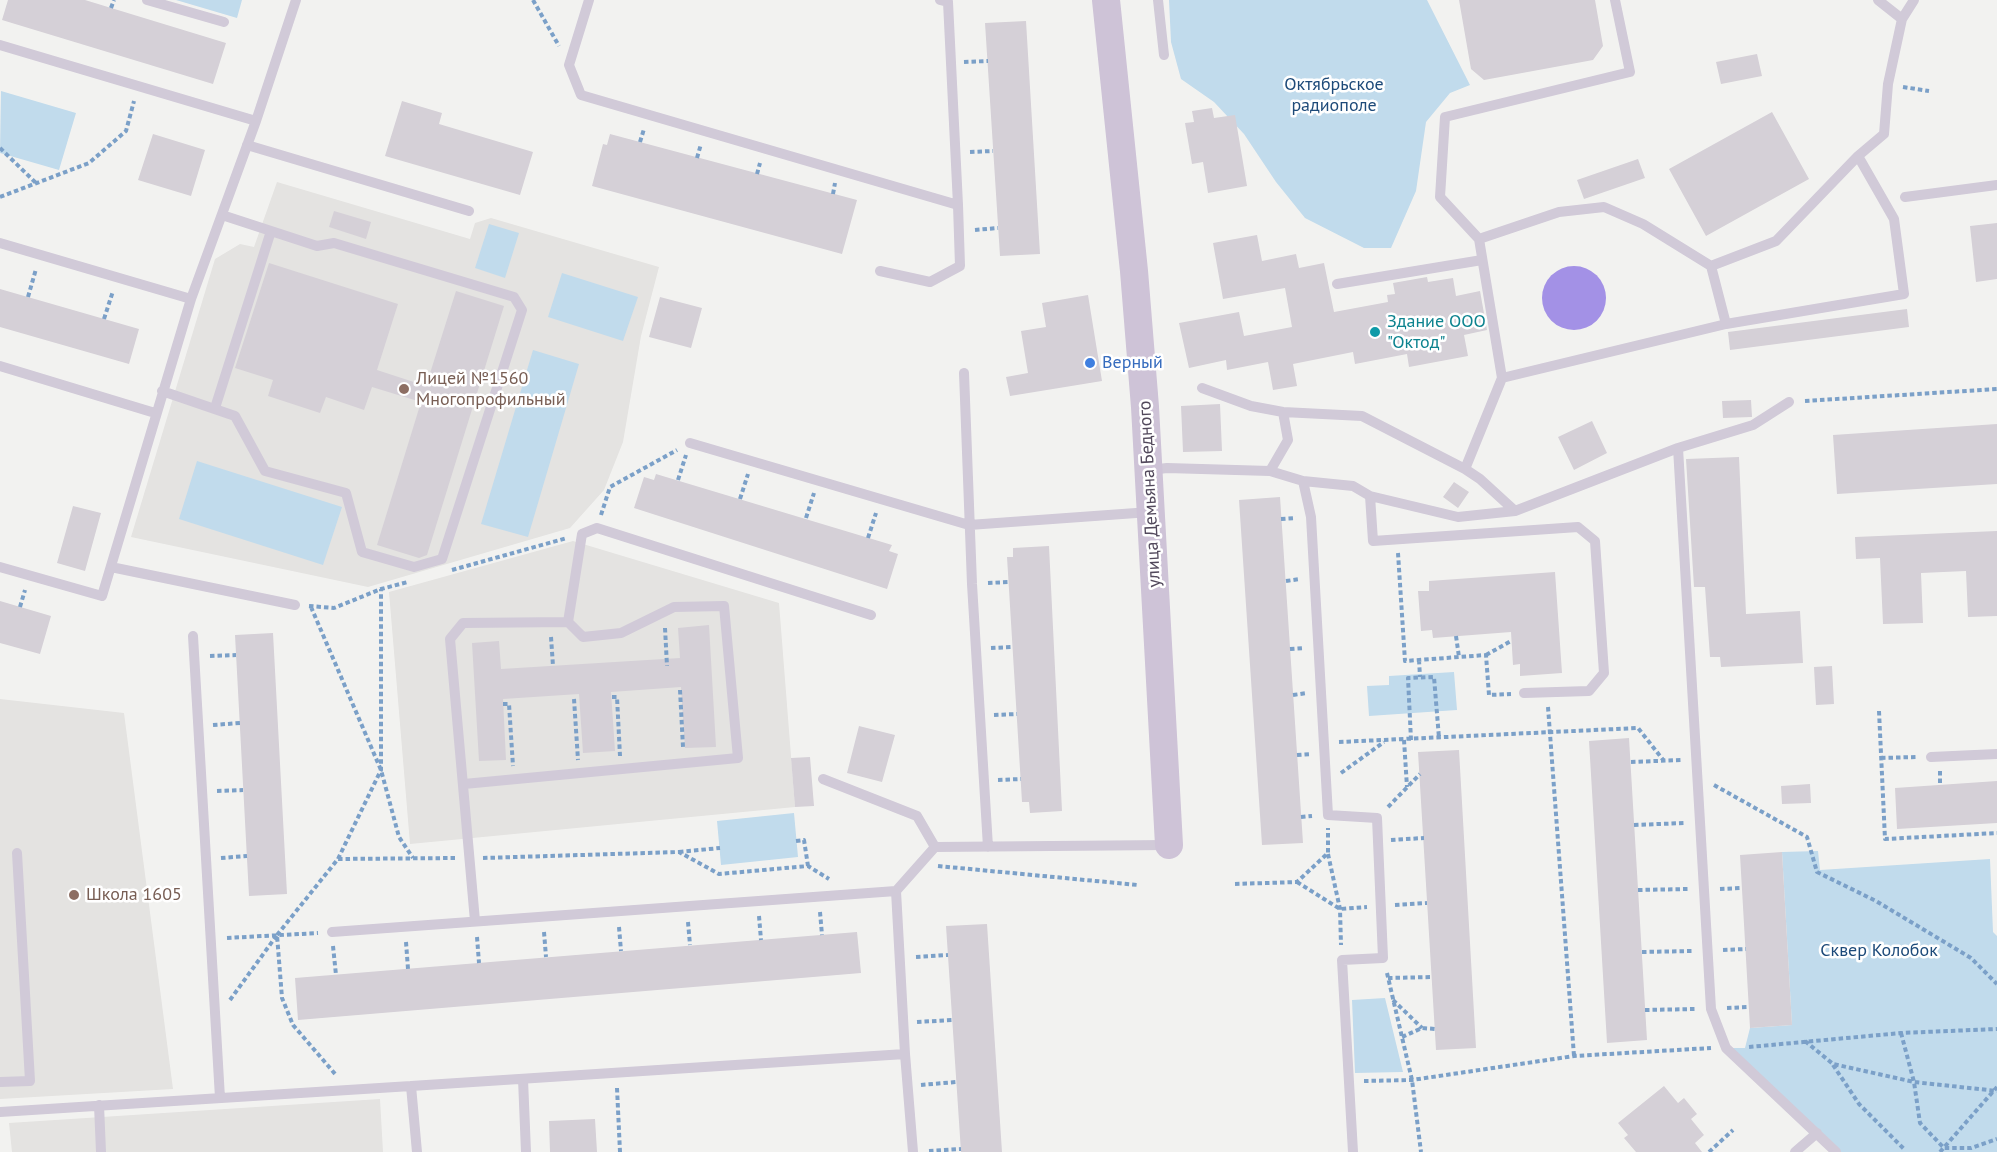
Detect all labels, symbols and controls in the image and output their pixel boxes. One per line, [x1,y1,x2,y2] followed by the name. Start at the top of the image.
[1284,74,1384,116] park label: Октябрьское радиополе
[1387,311,1486,354] place label: Здание ООО "Октод"
[1368,325,1382,339] marker: Здание ООО "Октод"
[1102,352,1163,374] place label: Верный
[1083,356,1097,370] marker: Верный
[416,368,566,410] place label: Лицей №1560 Многопрофильный
[397,382,411,396] marker: Лицей №1560 Многопрофильный
[1134,400,1166,588] street label: улица Демьяна Бедного
[86,884,182,906] place label: Школа 1605
[67,888,81,902] marker: Школа 1605
[1820,940,1938,962] park label: Сквер Колобок

